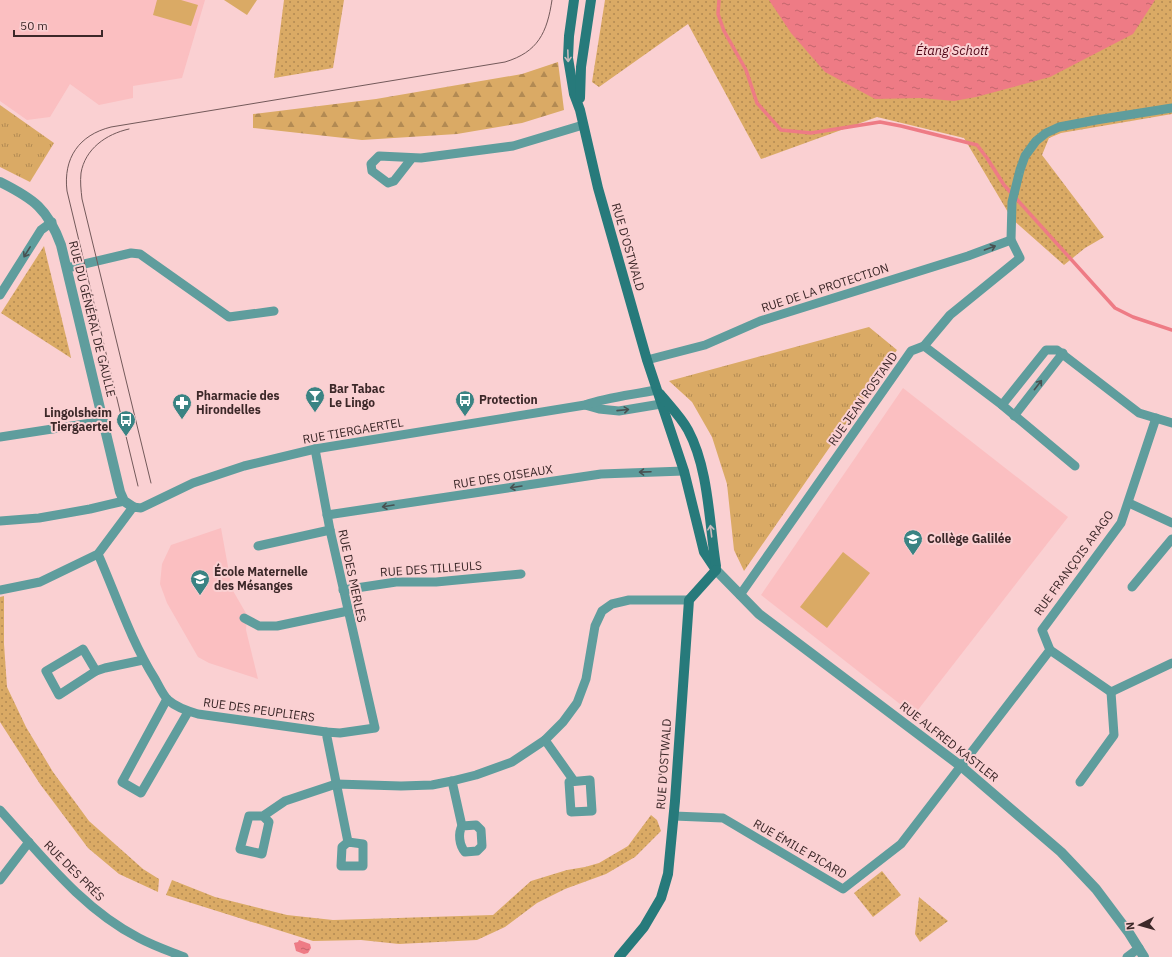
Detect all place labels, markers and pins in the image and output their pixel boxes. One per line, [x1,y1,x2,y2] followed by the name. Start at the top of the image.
[329,381,385,410] place label: Bar Tabac Le Lingo
[304,385,326,413] bar icon: Bar Tabac Le Lingo
[196,388,280,417] place label: Pharmacie des Hirondelles
[454,389,476,417] bus stop icon: Protection
[171,392,193,420] pharmacy icon: Pharmacie des Hirondelles
[479,392,538,407] place label: Protection
[44,405,112,434] place label: Lingolsheim Tiergaertel
[115,409,137,437] bus stop icon: Lingolsheim Tiergaertel
[902,528,924,556] school or university icon: Collège Galilée
[927,531,1012,546] place label: Collège Galilée
[214,563,308,593] place label: École Maternelle des Mésanges
[189,568,211,596] school or university icon: École Maternelle des Mésanges

